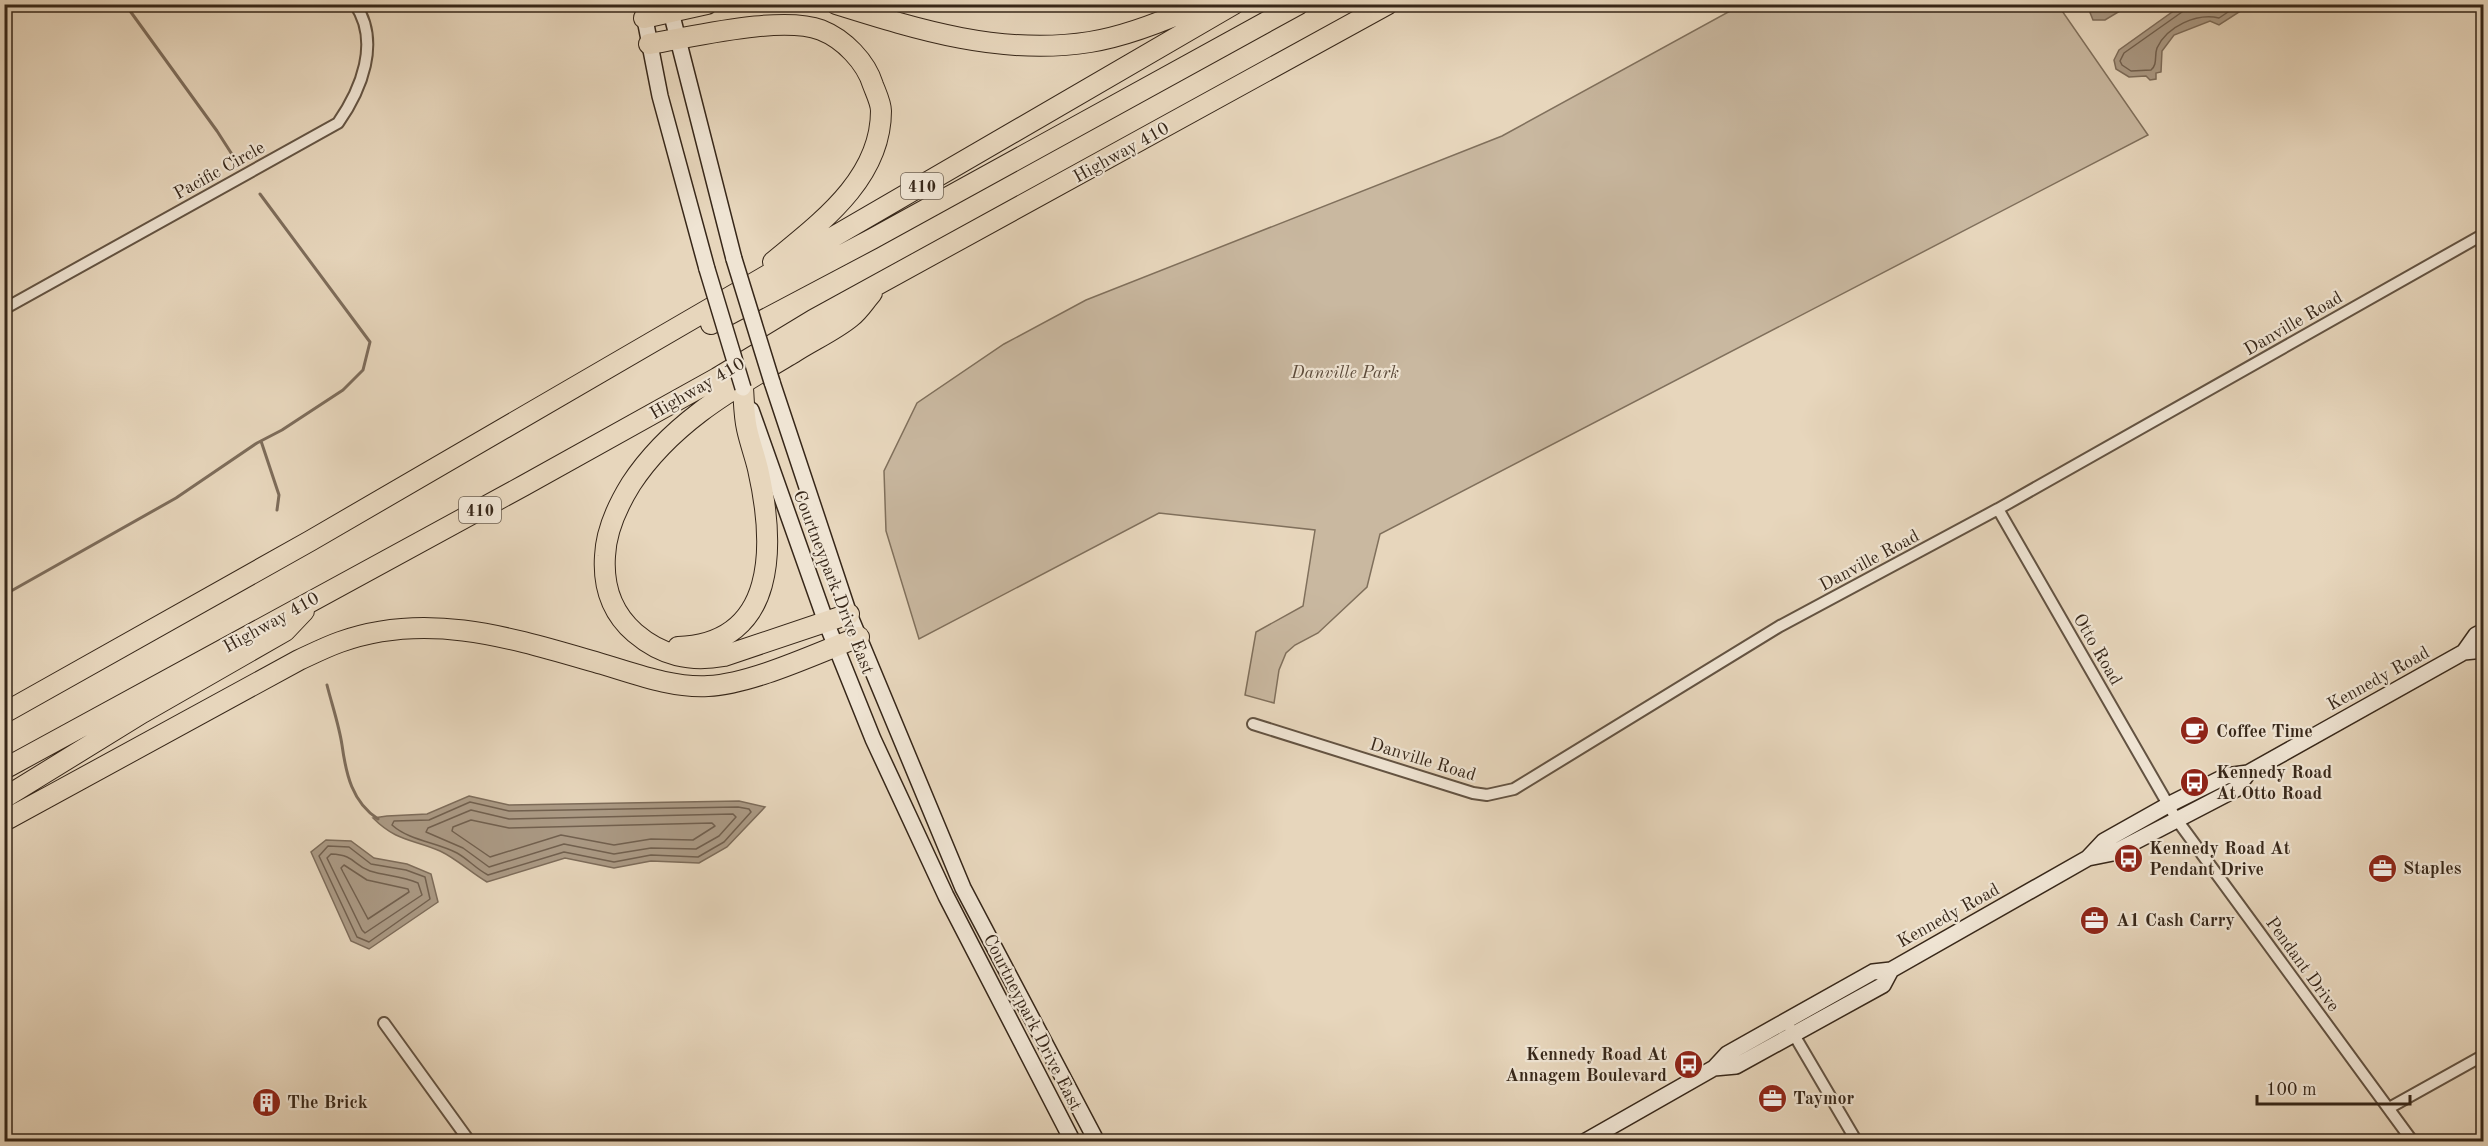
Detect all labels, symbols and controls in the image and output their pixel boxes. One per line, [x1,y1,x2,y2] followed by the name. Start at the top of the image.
[1071,119,1172,187] street label: Highway 410
[171,139,268,203] street label: Pacific Circle
[901,173,943,199] road number: 410
[2241,289,2346,359] street label: Danville Road
[647,354,748,423] street label: Highway 410
[1290,364,1399,382] park label: Danville Park
[790,488,877,677] street label: Courtneypark Drive East
[459,497,501,523] road number: 410
[1817,527,1922,595] street label: Danville Road
[221,589,322,657] street label: Highway 410
[2070,611,2125,688] street label: Otto Road
[2324,643,2433,714] street label: Kennedy Road
[2179,715,2211,747] cafe icon: Coffee Time
[2216,723,2313,741] place label: Coffee Time
[1367,735,1478,785] street label: Danville Road
[2216,764,2332,803] place label: Kennedy Road At Otto Road
[2179,766,2211,798] bus stop icon: Kennedy Road At Otto Road
[2149,840,2291,879] place label: Kennedy Road At Pendant Drive
[2112,842,2144,874] bus stop icon: Kennedy Road At Pendant Drive
[2366,852,2398,884] office icon: Staples
[2403,860,2462,878] place label: Staples
[1894,880,2003,951] street label: Kennedy Road
[2079,904,2111,936] office icon: A1 Cash Carry
[2116,912,2235,930] place label: A1 Cash Carry
[2262,914,2342,1015] street label: Pendant Drive
[980,931,1085,1114] street label: Courtneypark Drive East
[1505,1046,1667,1085] place label: Kennedy Road At Annagem Boulevard
[1672,1048,1704,1080] bus stop icon: Kennedy Road At Annagem Boulevard
[2257,1068,2410,1106] scale bar
[2266,1081,2317,1099] text: 100 m
[1756,1082,1788,1114] office icon: Taymor
[250,1086,282,1118] building icon: The Brick
[1793,1090,1854,1108] place label: Taymor
[287,1094,368,1112] place label: The Brick

